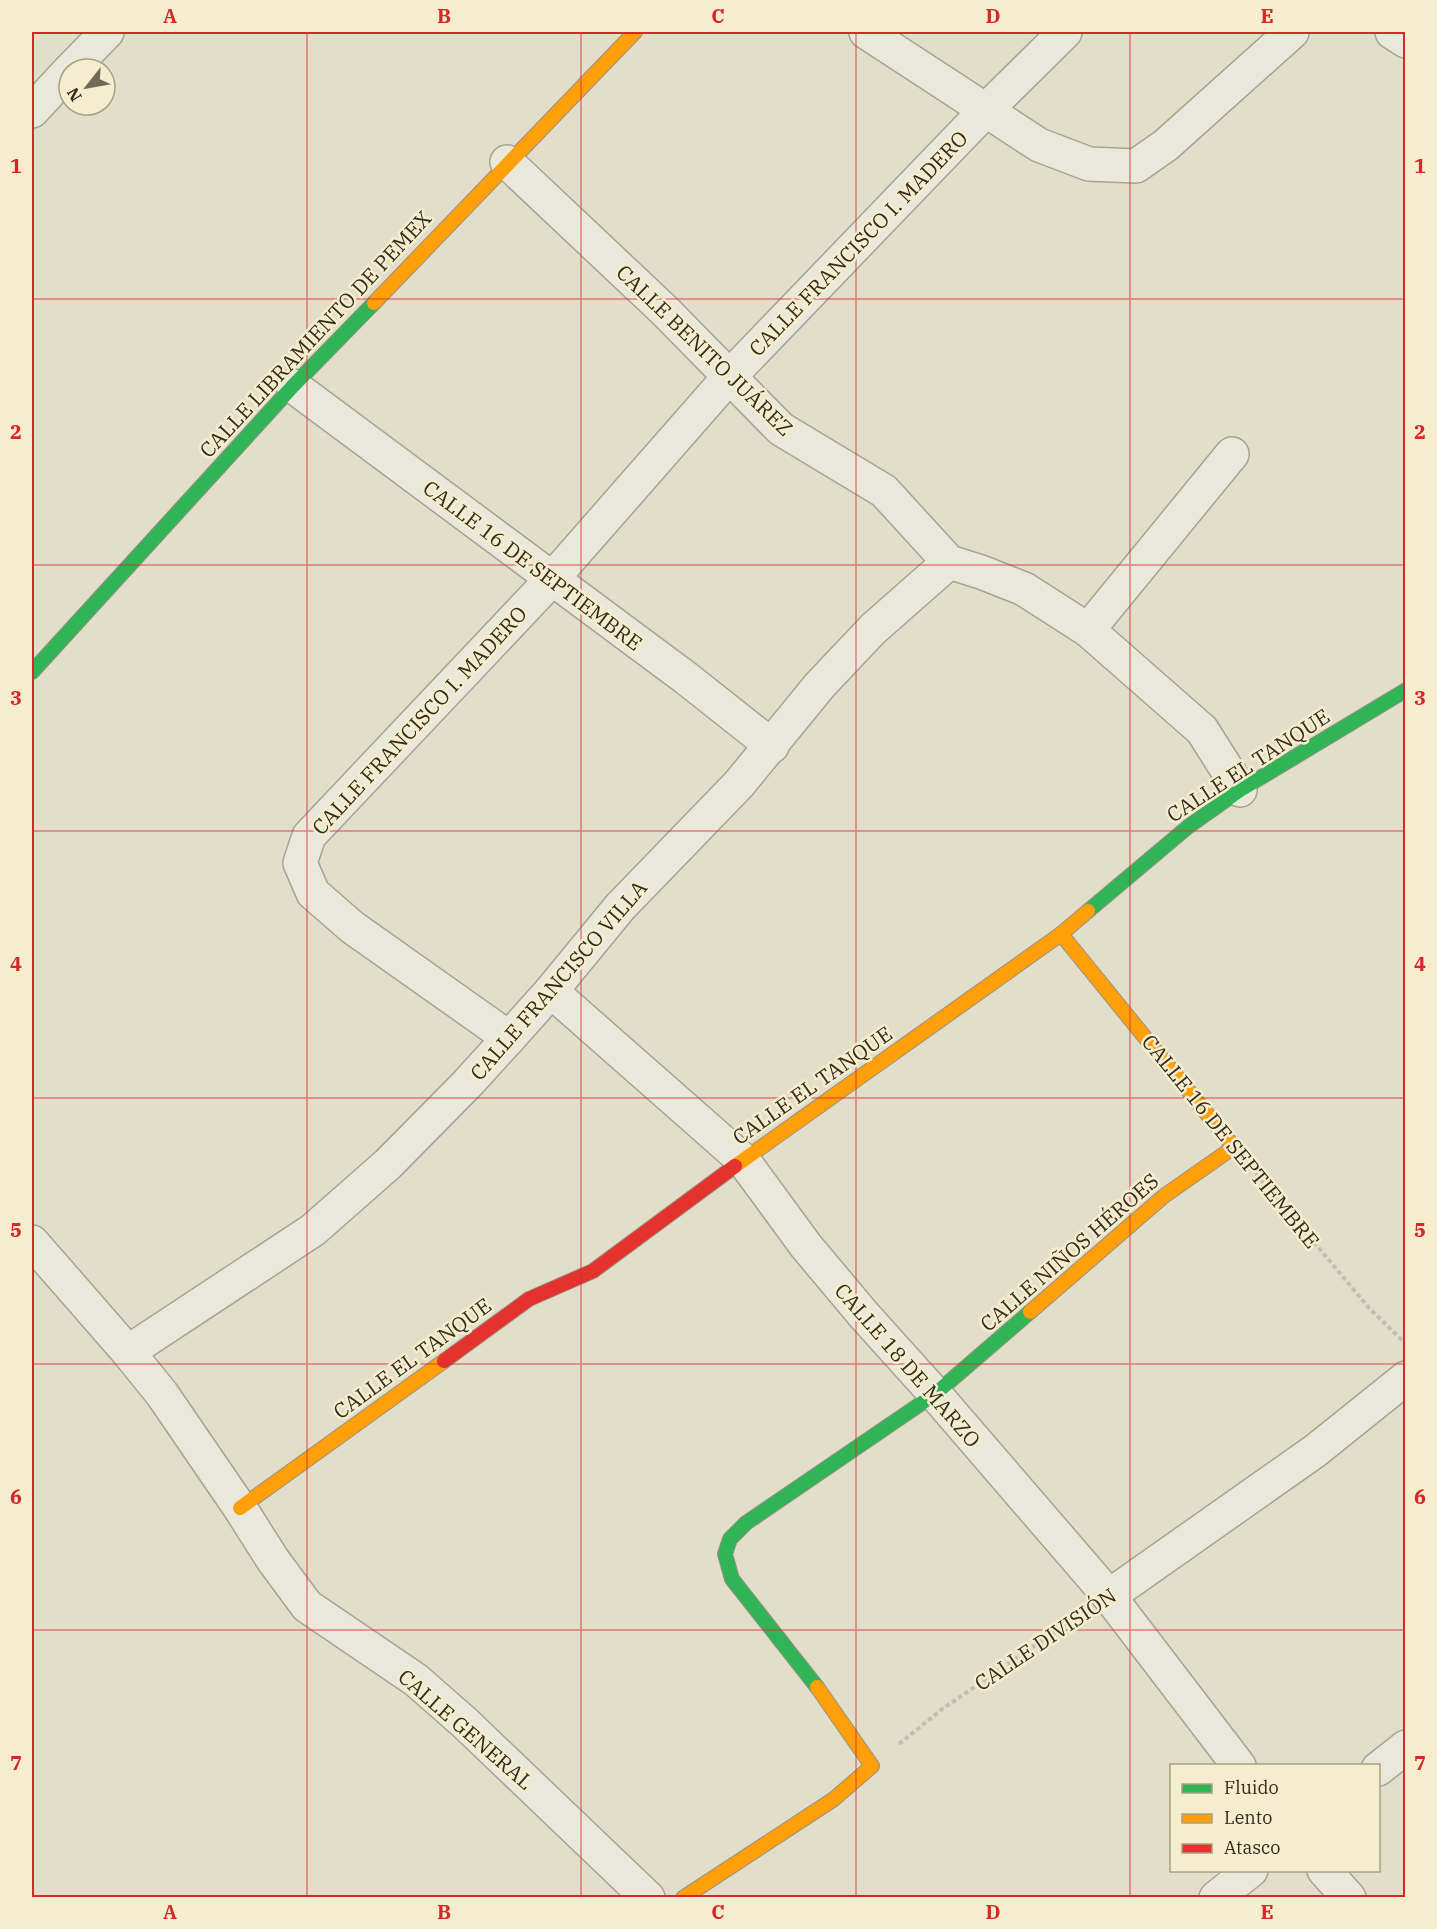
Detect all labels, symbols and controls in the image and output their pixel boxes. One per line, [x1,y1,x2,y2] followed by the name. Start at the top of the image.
[163,2,177,29] text: A
[437,2,451,29] text: B
[711,2,725,29] text: C
[985,2,1001,29] text: D
[1260,2,1274,29] text: E
[57,57,117,117] north arrow
[62,84,86,105] text: N
[743,124,973,362] street label: CALLE FRANCISCO I. MADERO
[10,152,22,179] text: 1
[1414,152,1426,179] text: 1
[193,205,437,463] street label: CALLE LIBRAMIENTO DE PEMEX
[611,258,799,442] street label: CALLE BENITO JUÁREZ
[10,418,22,445] text: 2
[1414,418,1426,445] text: 2
[418,473,648,657] street label: CALLE 16 DE SEPTIEMBRE
[305,599,533,841] street label: CALLE FRANCISCO I. MADERO
[10,684,22,711] text: 3
[1414,684,1426,711] text: 3
[1161,702,1335,828] street label: CALLE EL TANQUE
[463,874,653,1086] street label: CALLE FRANCISCO VILLA
[10,950,22,977] text: 4
[1414,950,1426,977] text: 4
[727,1019,897,1151] street label: CALLE EL TANQUE
[1136,1028,1326,1254] street label: CALLE 16 DE SEPTIEMBRE
[974,1167,1164,1337] street label: CALLE NIÑOS HÉROES
[10,1216,22,1243] text: 5
[1414,1216,1426,1243] text: 5
[829,1277,987,1453] street label: CALLE 18 DE MARZO
[327,1291,497,1425] street label: CALLE EL TANQUE
[10,1483,22,1510] text: 6
[1414,1483,1426,1510] text: 6
[969,1581,1121,1697] street label: CALLE DIVISIÓN
[392,1662,540,1796] street label: CALLE GENERAL
[10,1749,22,1776] text: 7
[1414,1749,1426,1776] text: 7
[1170,1764,1380,1872] legend
[1224,1776,1279,1799] text: Fluido
[1224,1806,1272,1829] text: Lento
[1224,1836,1280,1859] text: Atasco
[163,1898,177,1925] text: A
[437,1898,451,1925] text: B
[711,1898,725,1925] text: C
[985,1898,1001,1925] text: D
[1260,1898,1274,1925] text: E

